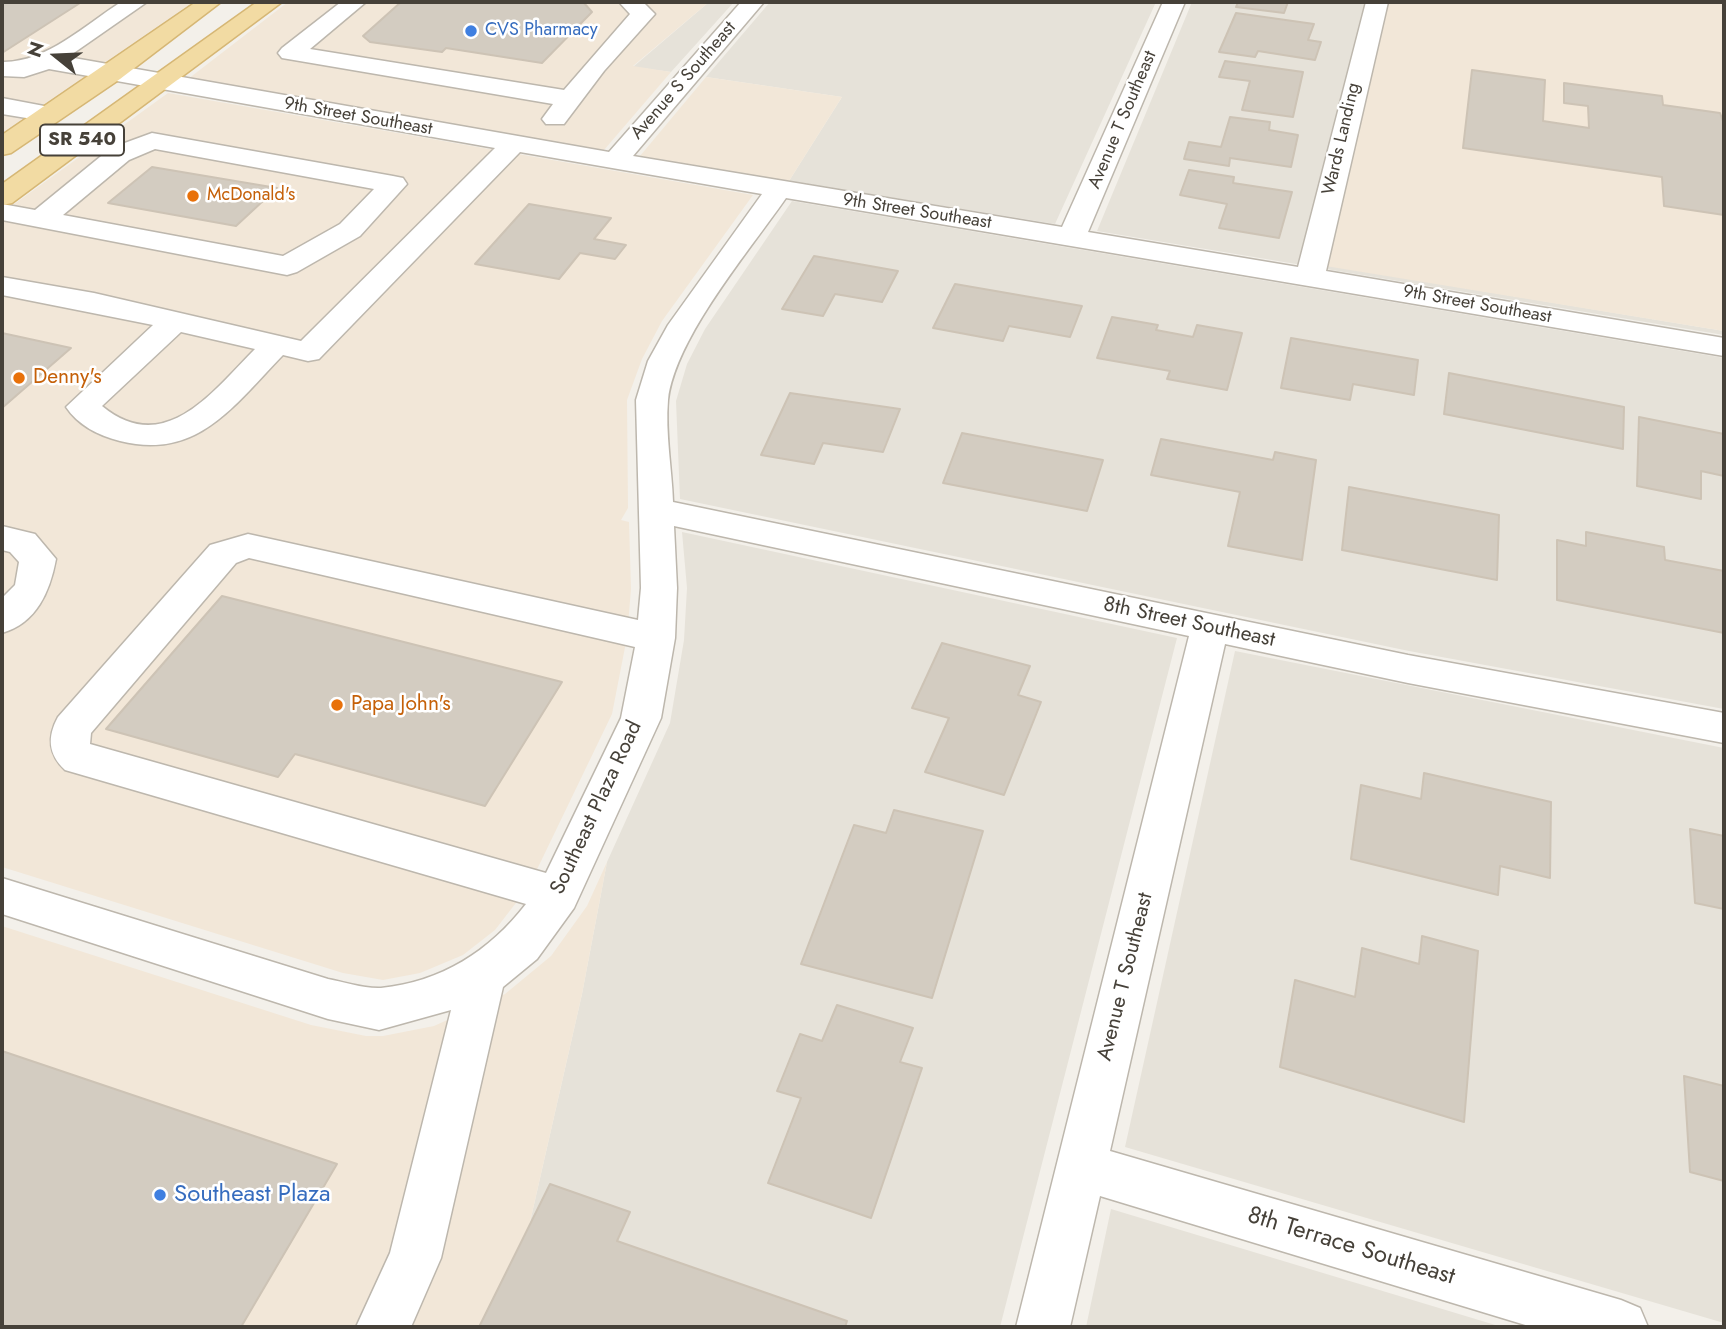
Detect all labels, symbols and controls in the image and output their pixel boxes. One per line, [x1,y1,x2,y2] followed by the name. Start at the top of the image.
[627,18,741,144] street label: Avenue S Southeast
[485,20,598,42] place label: CVS Pharmacy
[21,21,91,91] north arrow
[463,23,479,39] marker: CVS Pharmacy
[20,38,51,61] text: N
[1084,48,1162,192] street label: Avenue T Southeast
[1319,81,1365,197] street label: Wards Landing
[282,93,434,141] street label: 9th Street Southeast
[40,124,124,156] road number: SR 540
[207,185,295,207] place label: McDonald's
[185,188,201,204] marker: McDonald's
[841,190,993,234] street label: 9th Street Southeast
[1401,281,1553,329] street label: 9th Street Southeast
[33,365,102,391] place label: Denny's
[11,370,27,386] marker: Denny's
[1101,593,1277,653] street label: 8th Street Southeast
[351,692,451,718] place label: Papa John's
[329,697,345,713] marker: Papa John's
[546,717,648,899] street label: Southeast Plaza Road
[1093,890,1159,1064] street label: Avenue T Southeast
[174,1181,331,1209] place label: Southeast Plaza
[152,1187,168,1203] marker: Southeast Plaza
[1244,1202,1458,1292] street label: 8th Terrace Southeast

